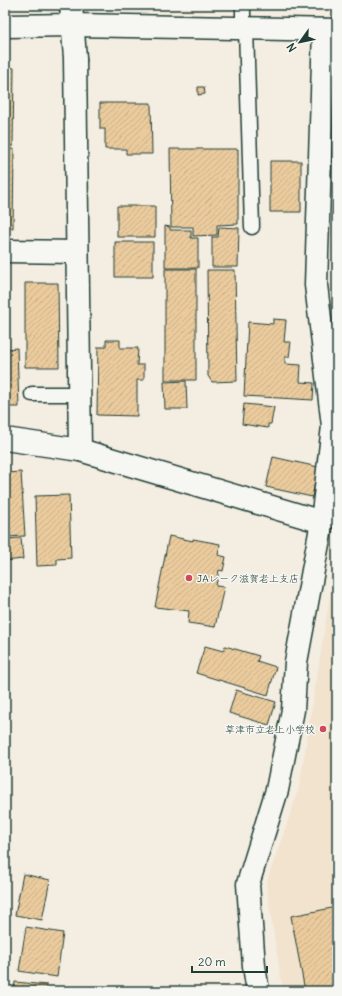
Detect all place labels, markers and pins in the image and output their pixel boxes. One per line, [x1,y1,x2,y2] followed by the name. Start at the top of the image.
[197,572,299,585] place label: JAレーク滋賀老上支店
[184,573,194,583] marker: JAレーク滋賀老上支店
[225,723,315,736] place label: 草津市立老上小学校
[318,724,328,734] marker: 草津市立老上小学校

